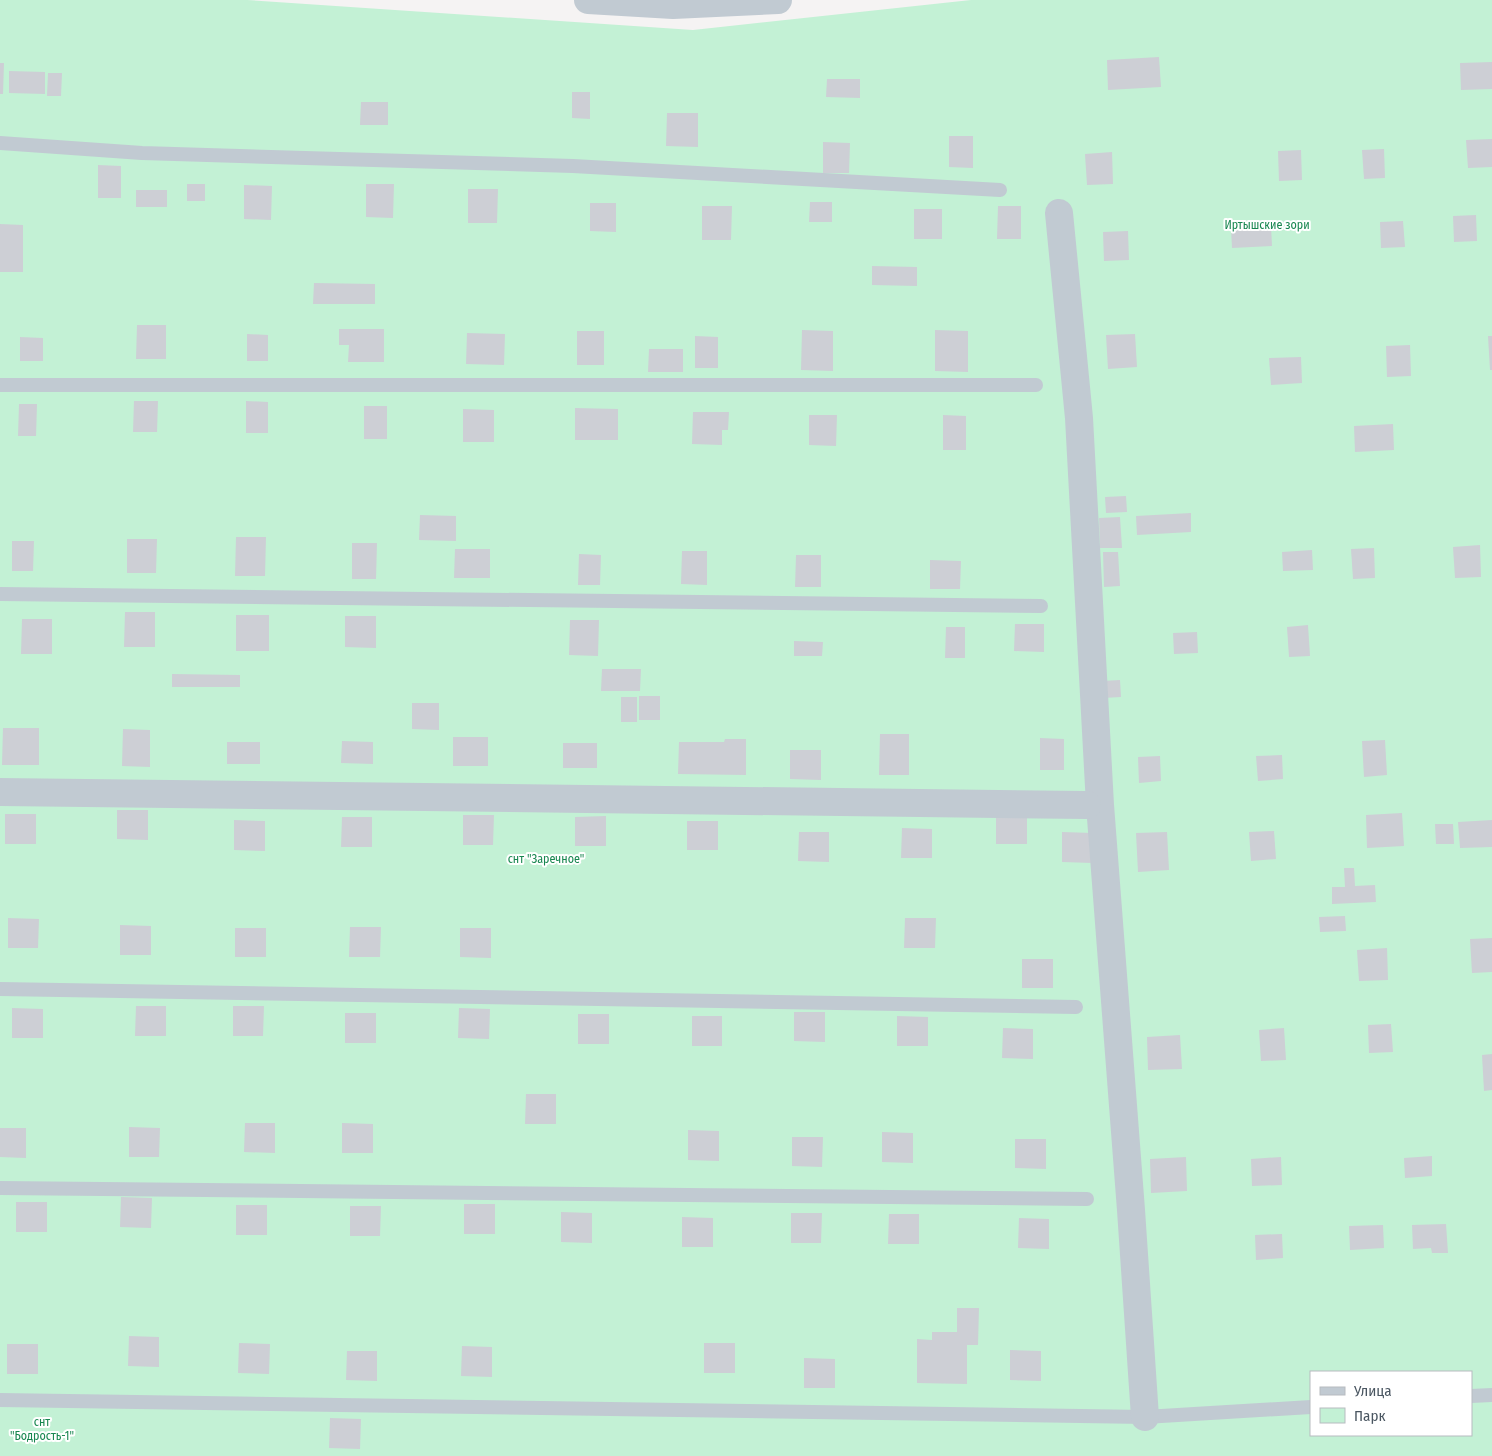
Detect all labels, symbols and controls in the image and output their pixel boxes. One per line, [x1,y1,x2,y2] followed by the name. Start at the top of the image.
[1224,218,1310,232] park label: Иртышские зори
[508,852,584,866] park label: снт "Заречное"
[1310,1371,1472,1436] legend
[1353,1382,1392,1400] text: Улица
[1354,1407,1385,1425] text: Парк
[10,1415,74,1443] park label: снт "Бодрость-1"

